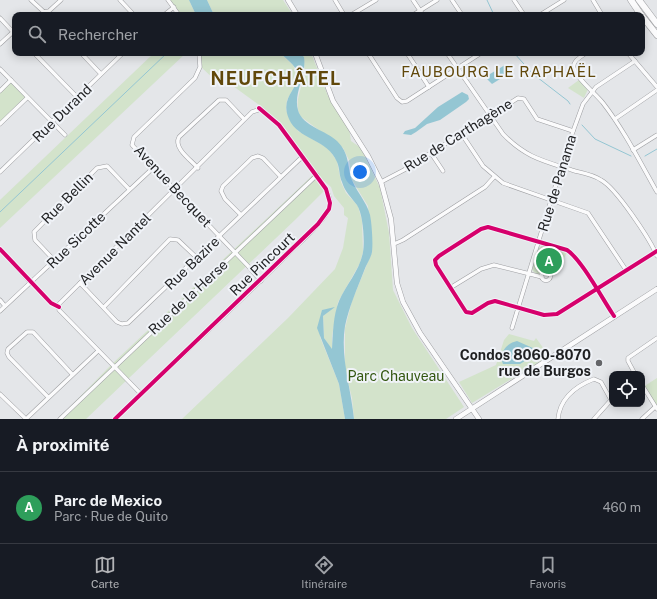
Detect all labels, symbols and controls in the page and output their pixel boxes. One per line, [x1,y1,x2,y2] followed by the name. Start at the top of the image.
[12,12,645,56] search box
[26,23,48,45] icon: search
[58,26,138,43] text: Rechercher
[401,62,597,80] district label: FAUBOURG LE RAPHAËL
[211,67,341,89] district label: NEUFCHÂTEL
[29,81,95,145] street label: Rue Durand
[401,95,515,175] street label: Rue de Carthagène
[535,133,579,233] street label: Rue de Panama
[131,142,215,230] street label: Avenue Becquet
[350,162,370,182] your location
[38,169,96,227] street label: Rue Bellin
[44,208,108,272] street label: Rue Sicotte
[76,210,154,288] street label: Avenue Nantel
[226,229,298,299] street label: Rue Pincourt
[161,233,223,293] street label: Rue Bazire
[536,246,562,276] pin: A
[145,256,231,338] street label: Rue de la Herse
[460,347,591,379] place label: Condos 8060-8070 rue de Burgos
[594,358,604,368] marker: Condos 8060-8070 rue de Burgos
[348,368,444,384] park label: Parc Chauveau
[609,371,645,407] map controls
[609,371,645,407] button: locate
[16,435,110,455] text: À proximité
[54,492,162,509] text: Parc de Mexico
[24,500,34,515] text: A
[602,500,641,515] text: 460 m
[54,509,168,524] text: Parc · Rue de Quito
[91,554,119,590] tab: Carte
[301,554,347,590] tab: Itinéraire
[529,554,566,590] tab: Favoris

